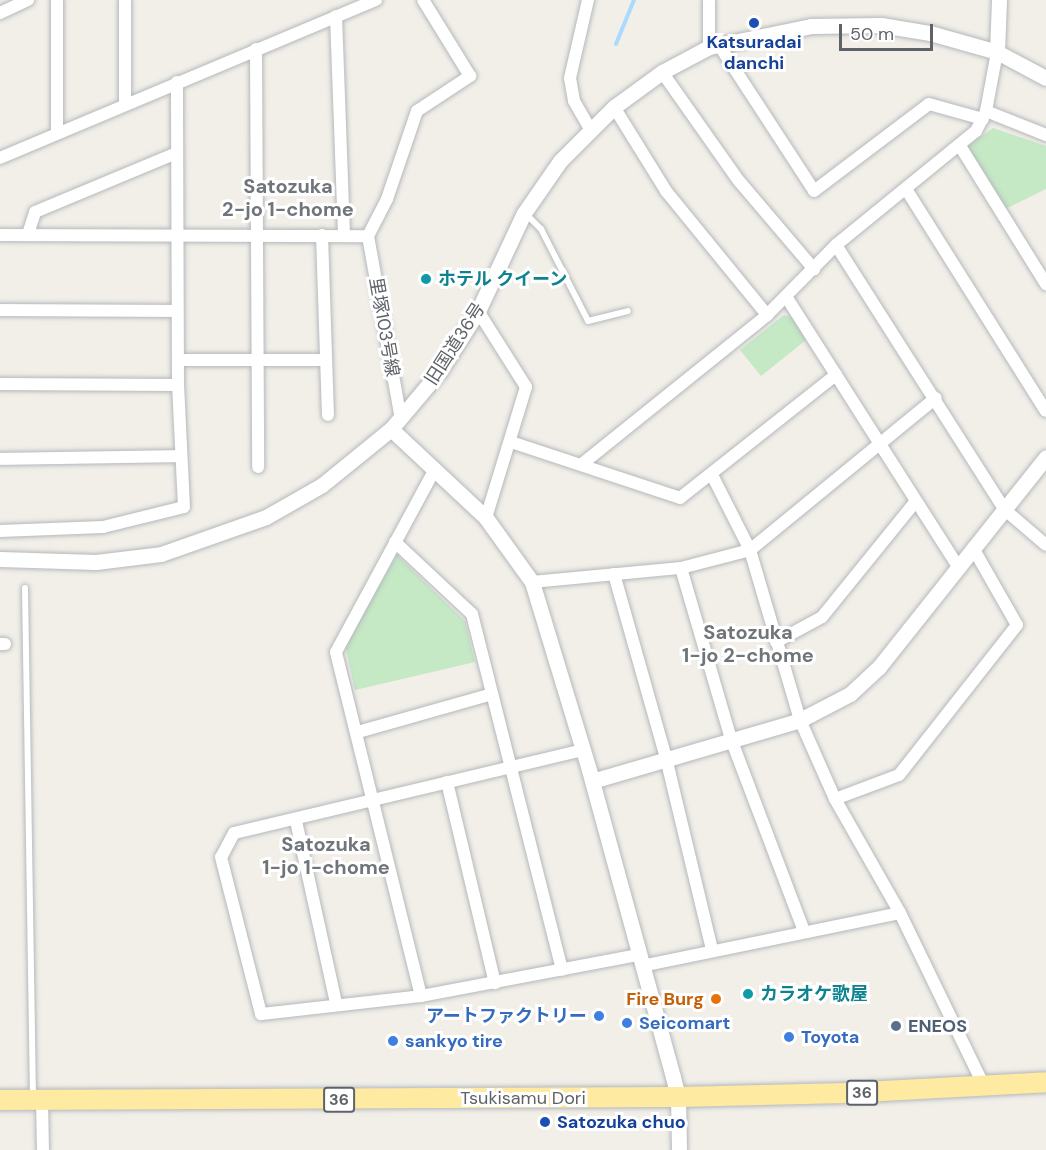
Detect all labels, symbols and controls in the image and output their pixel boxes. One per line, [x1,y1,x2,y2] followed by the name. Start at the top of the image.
[842,12,936,50] scale bar
[747,16,761,30] marker: Katsuradai danchi
[850,22,894,46] text: 50 m
[706,32,802,74] place label: Katsuradai danchi
[222,174,354,221] district label: Satozuka 2-jo 1-chome
[438,268,568,290] place label: ホテル クイーン
[419,272,433,286] marker: ホテル クイーン
[365,276,403,378] street label: 里塚103号線
[420,299,490,389] street label: 旧国道36号
[682,620,814,667] district label: Satozuka 1-jo 2-chome
[262,832,390,879] district label: Satozuka 1-jo 1-chome
[760,983,868,1005] place label: カラオケ歌屋
[741,987,755,1001] marker: カラオケ歌屋
[626,988,704,1010] place label: Fire Burg
[709,992,723,1006] marker: Fire Burg
[426,1005,587,1027] place label: アートファクトリー
[592,1009,606,1023] marker: アートファクトリー
[639,1012,730,1034] place label: Seicomart
[908,1015,967,1037] place label: ENEOS
[620,1016,634,1030] marker: Seicomart
[889,1019,903,1033] marker: ENEOS
[801,1026,859,1048] place label: Toyota
[405,1030,503,1052] place label: sankyo tire
[782,1030,796,1044] marker: Toyota
[386,1034,400,1048] marker: sankyo tire
[846,1080,878,1106] road number: 36
[322,1087,356,1113] road number: 36
[460,1087,586,1109] street label: Tsukisamu Dori
[557,1111,686,1133] place label: Satozuka chuo
[538,1115,552,1129] marker: Satozuka chuo

